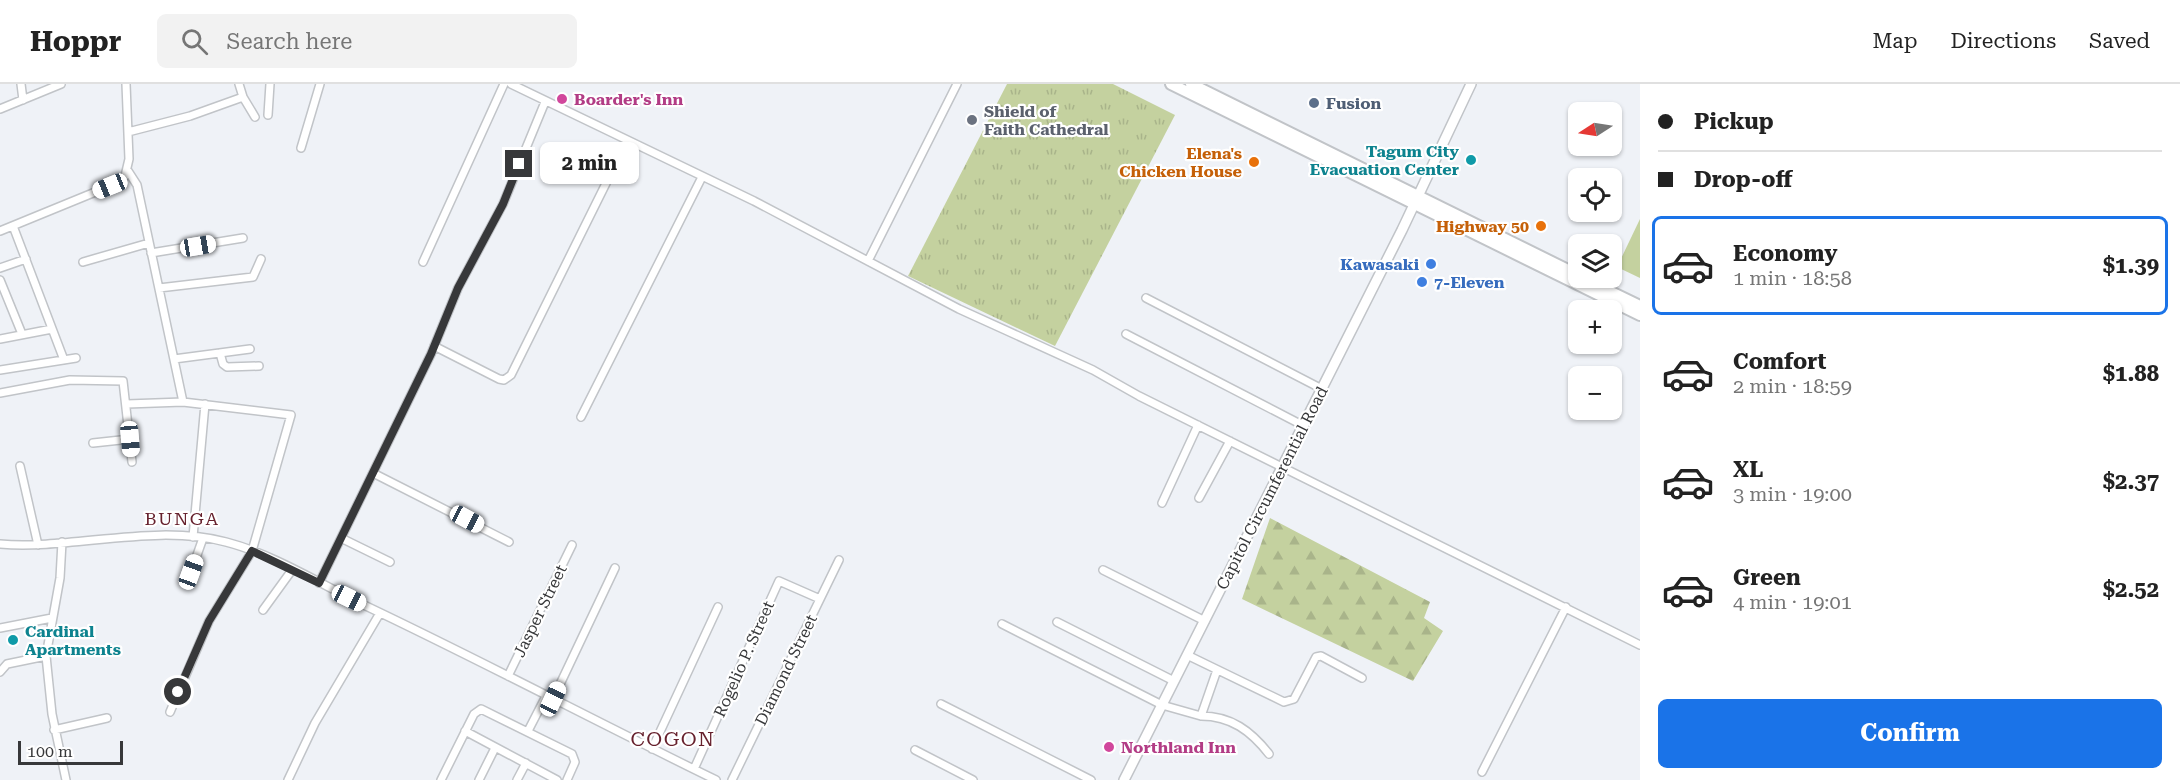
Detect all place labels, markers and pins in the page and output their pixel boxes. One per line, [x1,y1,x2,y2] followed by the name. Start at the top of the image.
[574,90,684,109] place label: Boarder's Inn
[555,92,569,106] marker: Boarder's Inn
[1326,94,1381,113] place label: Fusion
[1307,96,1321,110] marker: Fusion
[984,102,1109,139] place label: Shield of Faith Cathedral
[965,113,979,127] marker: Shield of Faith Cathedral
[1310,142,1459,179] place label: Tagum City Evacuation Center
[1119,144,1242,181] place label: Elena's Chicken House
[1464,153,1478,167] marker: Tagum City Evacuation Center
[1247,155,1261,169] marker: Elena's Chicken House
[1436,217,1529,236] place label: Highway 50
[1534,219,1548,233] marker: Highway 50
[1340,255,1420,274] place label: Kawasaki
[1424,257,1438,271] marker: Kawasaki
[1434,273,1505,292] place label: 7-Eleven
[1415,275,1429,289] marker: 7-Eleven
[25,622,121,659] place label: Cardinal Apartments
[6,633,20,647] marker: Cardinal Apartments
[1121,738,1236,757] place label: Northland Inn
[1102,740,1116,754] marker: Northland Inn

